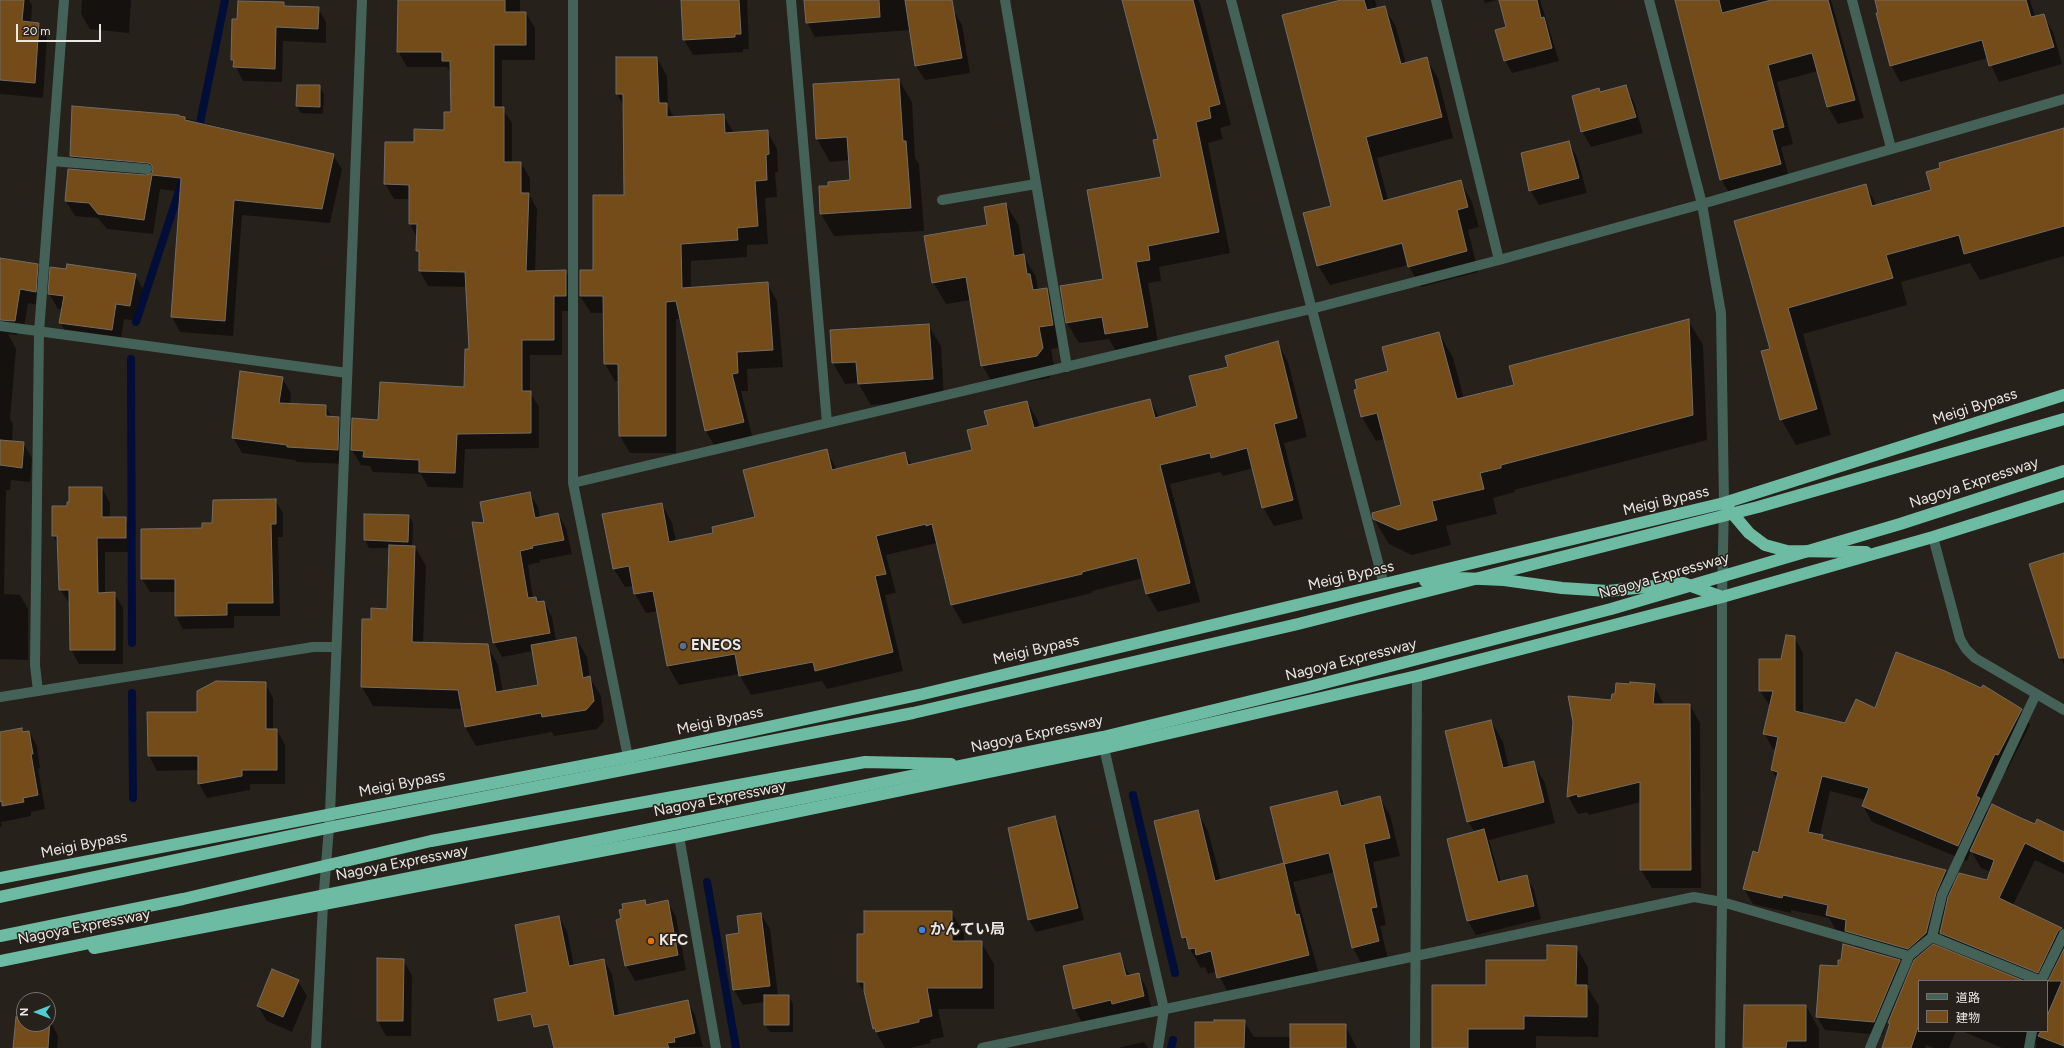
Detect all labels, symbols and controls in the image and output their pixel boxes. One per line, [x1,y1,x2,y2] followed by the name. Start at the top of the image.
[18,16,103,42] scale bar
[23,24,51,38] text: 20 m
[1930,385,2020,429] street label: Meigi Bypass
[1907,454,2041,512] street label: Nagoya Expressway
[1621,482,1711,520] street label: Meigi Bypass
[1597,549,1731,603] street label: Nagoya Expressway
[1306,557,1396,595] street label: Meigi Bypass
[991,631,1081,669] street label: Meigi Bypass
[1283,635,1419,685] street label: Nagoya Expressway
[691,637,741,655] place label: ENEOS
[678,641,688,651] marker: ENEOS
[675,703,765,739] street label: Meigi Bypass
[969,711,1105,757] street label: Nagoya Expressway
[357,767,447,801] street label: Meigi Bypass
[652,777,788,821] street label: Nagoya Expressway
[39,828,129,862] street label: Meigi Bypass
[334,841,470,885] street label: Nagoya Expressway
[16,905,152,949] street label: Nagoya Expressway
[930,921,1005,939] place label: かんてい局
[917,925,927,935] marker: かんてい局
[659,932,688,950] place label: KFC
[646,936,656,946] marker: KFC
[1918,980,2048,1032] legend
[1956,991,1980,1005] text: 道路
[16,992,56,1032] north arrow
[18,1008,31,1016] text: N
[1956,1011,1980,1025] text: 建物

